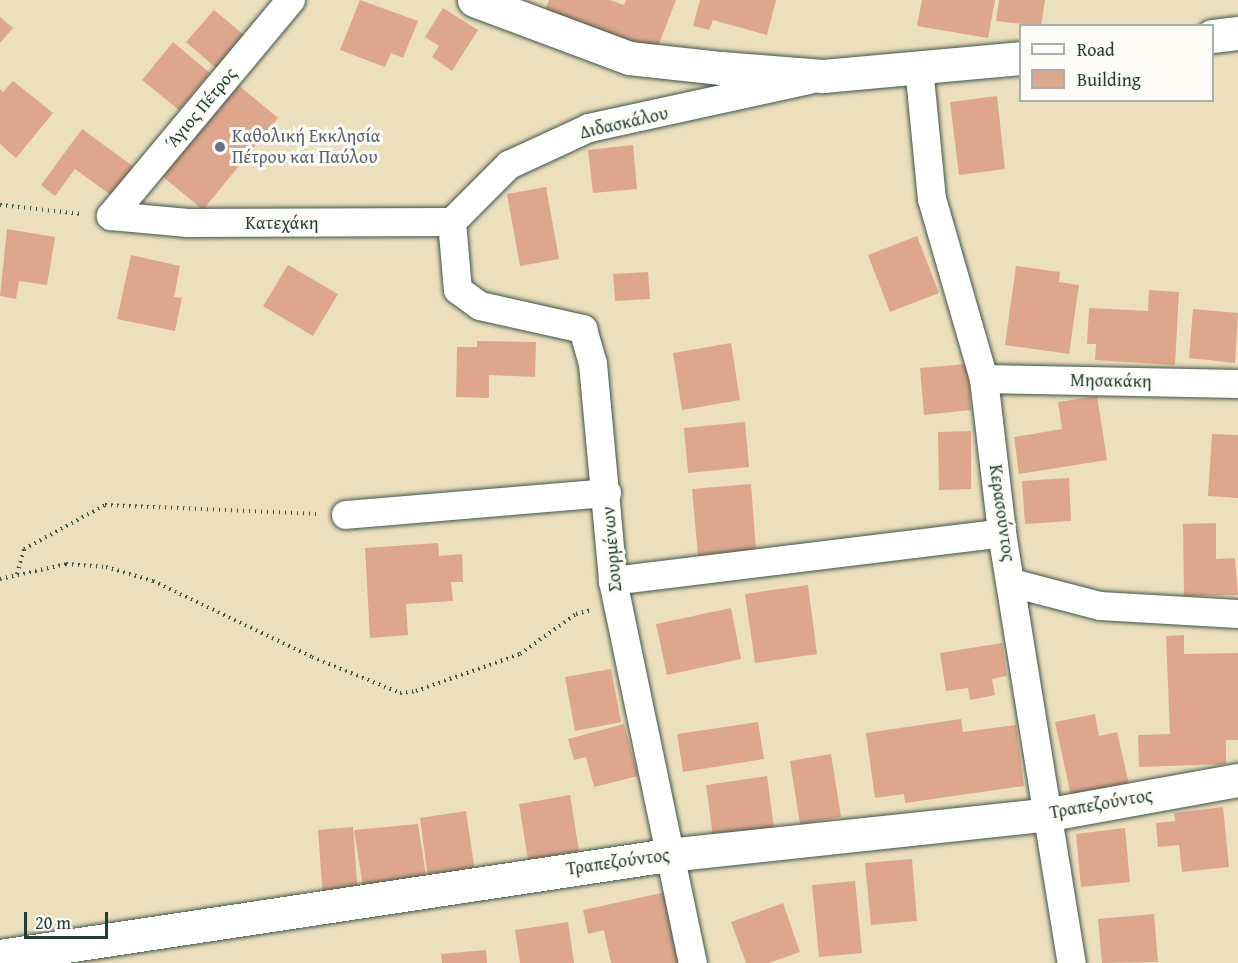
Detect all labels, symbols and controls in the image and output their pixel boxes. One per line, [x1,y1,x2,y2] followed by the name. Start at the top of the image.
[1019,24,1214,102] legend
[1077,36,1115,63] text: Road
[161,63,241,153] street label: Άγιος Πέτρος
[1077,66,1141,93] text: Building
[578,102,670,144] street label: Διδασκάλου
[232,126,380,168] place label: Καθολική Εκκλησία Πέτρου και Παύλου
[213,140,227,154] marker: Καθολική Εκκλησία Πέτρου και Παύλου
[245,212,319,234] street label: Κατεχάκη
[1070,369,1152,393] street label: Μησακάκη
[985,463,1019,563] street label: Κερασούντος
[598,505,626,593] street label: Σουρμένων
[1048,784,1154,824] street label: Τραπεζούντος
[565,844,671,880] street label: Τραπεζούντος
[27,900,111,938] scale bar
[35,909,71,936] text: 20 m

